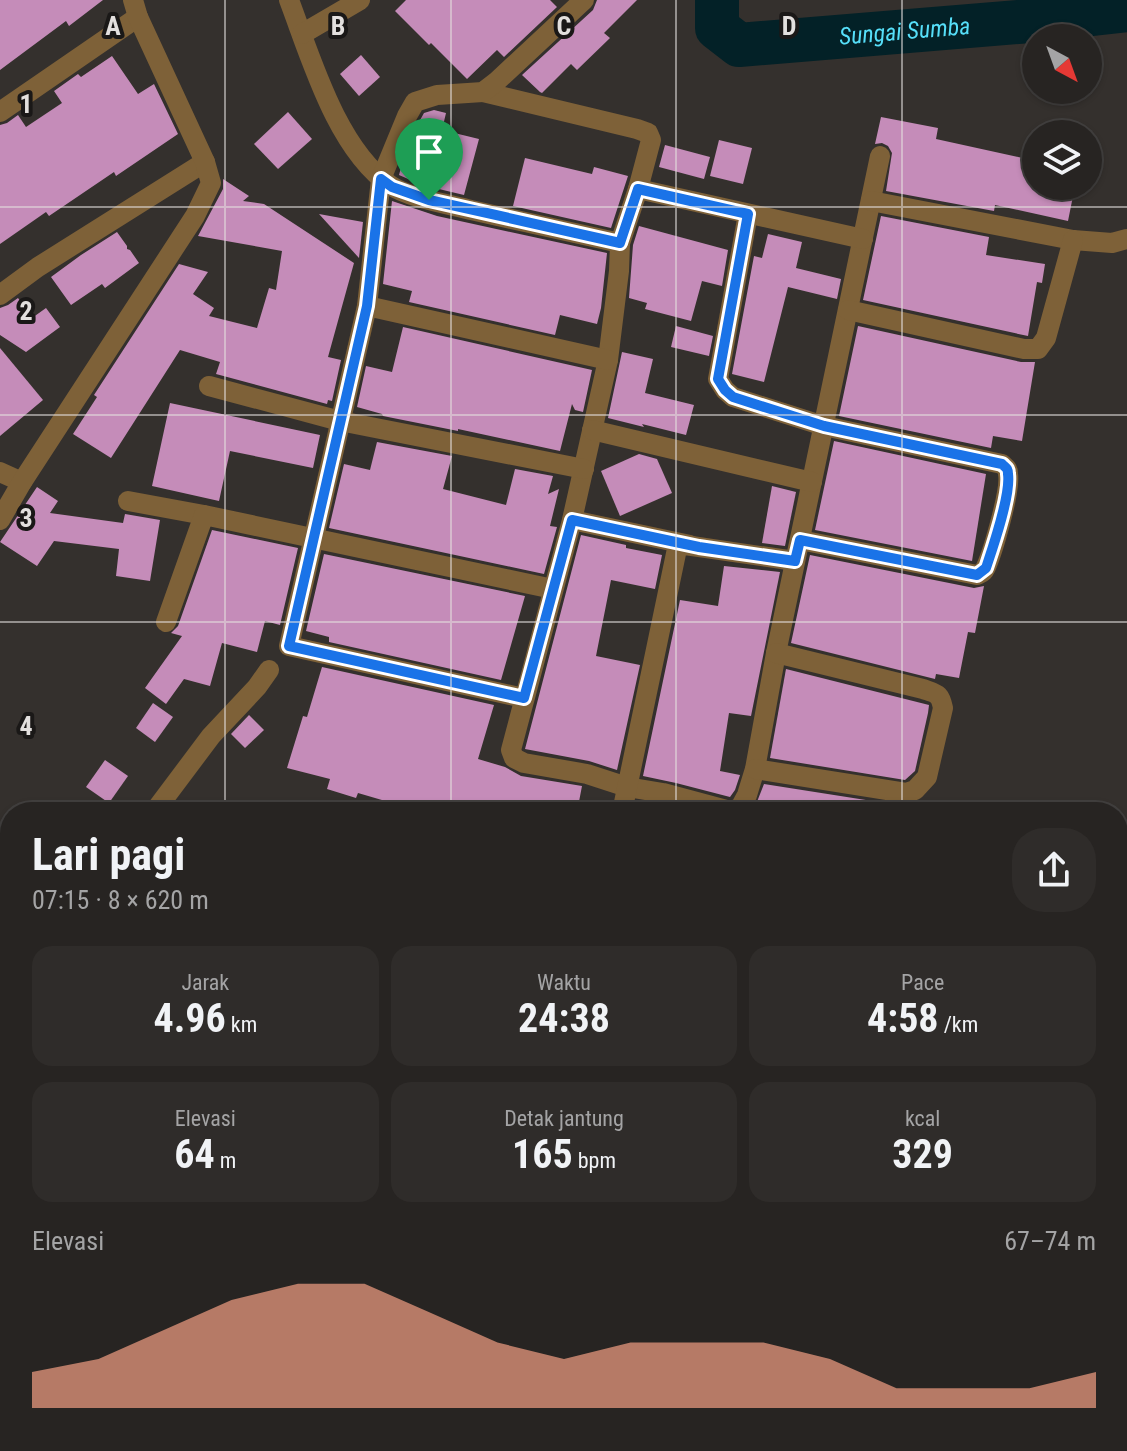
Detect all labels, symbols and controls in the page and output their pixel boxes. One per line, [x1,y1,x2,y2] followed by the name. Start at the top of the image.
[105,11,121,41] text: A
[331,11,345,41] text: B
[557,11,572,41] text: C
[782,11,796,41] text: D
[838,12,971,51] water label: Sungai Sumba
[1022,24,1102,104] north arrow
[1022,24,1102,200] map controls
[19,89,33,119] text: 1
[395,118,463,200] pin
[1022,120,1102,200] button: layers
[407,130,451,174] icon: arrive
[19,296,33,326] text: 2
[19,503,33,533] text: 3
[19,711,33,741] text: 4
[1012,828,1096,912] button: share
[32,829,185,881] text: Lari pagi
[32,885,209,915] text: 07:15 · 8 × 620 m
[181,970,229,995] text: Jarak
[537,970,591,995] text: Waktu
[901,970,944,995] text: Pace
[153,995,226,1042] text: 4.96
[518,995,610,1042] text: 24:38
[867,995,939,1042] text: 4:58
[226,1012,257,1037] text: km
[939,1012,978,1037] text: /km
[175,1106,236,1131] text: Elevasi
[504,1106,624,1131] text: Detak jantung
[905,1106,940,1131] text: kcal
[174,1131,215,1178] text: 64
[512,1131,573,1178] text: 165
[892,1131,953,1178] text: 329
[215,1148,236,1173] text: m
[573,1148,616,1173] text: bpm
[32,1226,104,1256] text: Elevasi
[1004,1226,1096,1256] text: 67–74 m

